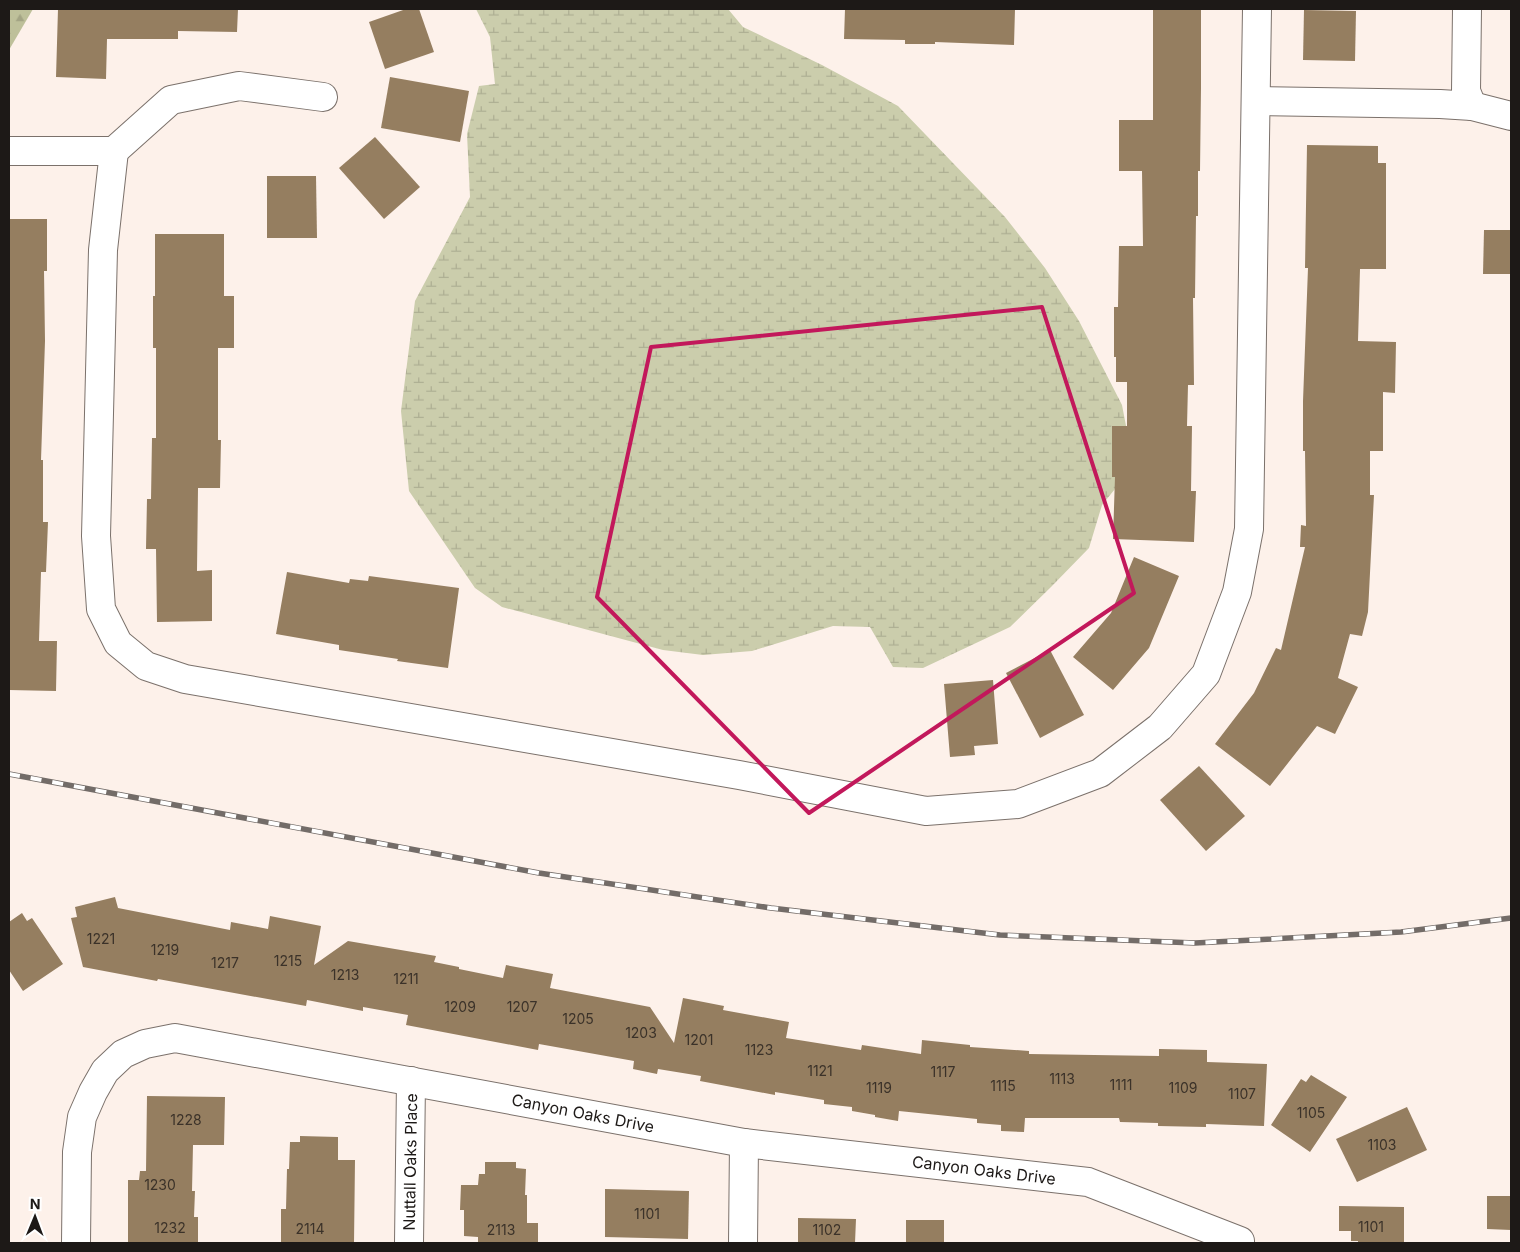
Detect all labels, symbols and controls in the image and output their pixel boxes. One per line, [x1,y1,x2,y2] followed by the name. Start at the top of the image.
[87,930,115,947] house number: 1221
[151,941,179,958] house number: 1219
[274,952,302,969] house number: 1215
[211,954,239,971] house number: 1217
[331,966,359,983] house number: 1213
[393,970,419,987] house number: 1211
[444,998,476,1015] house number: 1209
[507,998,537,1015] house number: 1207
[562,1010,594,1027] house number: 1205
[625,1024,657,1041] house number: 1203
[685,1031,713,1048] house number: 1201
[745,1041,773,1058] house number: 1123
[807,1062,833,1079] house number: 1121
[930,1063,956,1080] house number: 1117
[1049,1070,1075,1087] house number: 1113
[1110,1076,1132,1093] house number: 1111
[990,1077,1016,1094] house number: 1115
[866,1079,892,1096] house number: 1119
[1169,1079,1197,1096] house number: 1109
[1228,1085,1256,1102] house number: 1107
[510,1089,656,1137] street label: Canyon Oaks Drive
[399,1093,421,1231] street label: Nuttall Oaks Place
[1297,1104,1325,1121] house number: 1105
[170,1111,202,1128] house number: 1228
[1368,1136,1396,1153] house number: 1103
[911,1151,1057,1189] street label: Canyon Oaks Drive
[144,1176,176,1193] house number: 1230
[10,1192,60,1242] north arrow
[30,1195,41,1212] text: N
[634,1205,660,1222] house number: 1101
[1358,1218,1384,1235] house number: 1101
[154,1219,186,1236] house number: 1232
[296,1220,324,1237] house number: 2114
[487,1221,515,1238] house number: 2113
[813,1221,841,1238] house number: 1102

